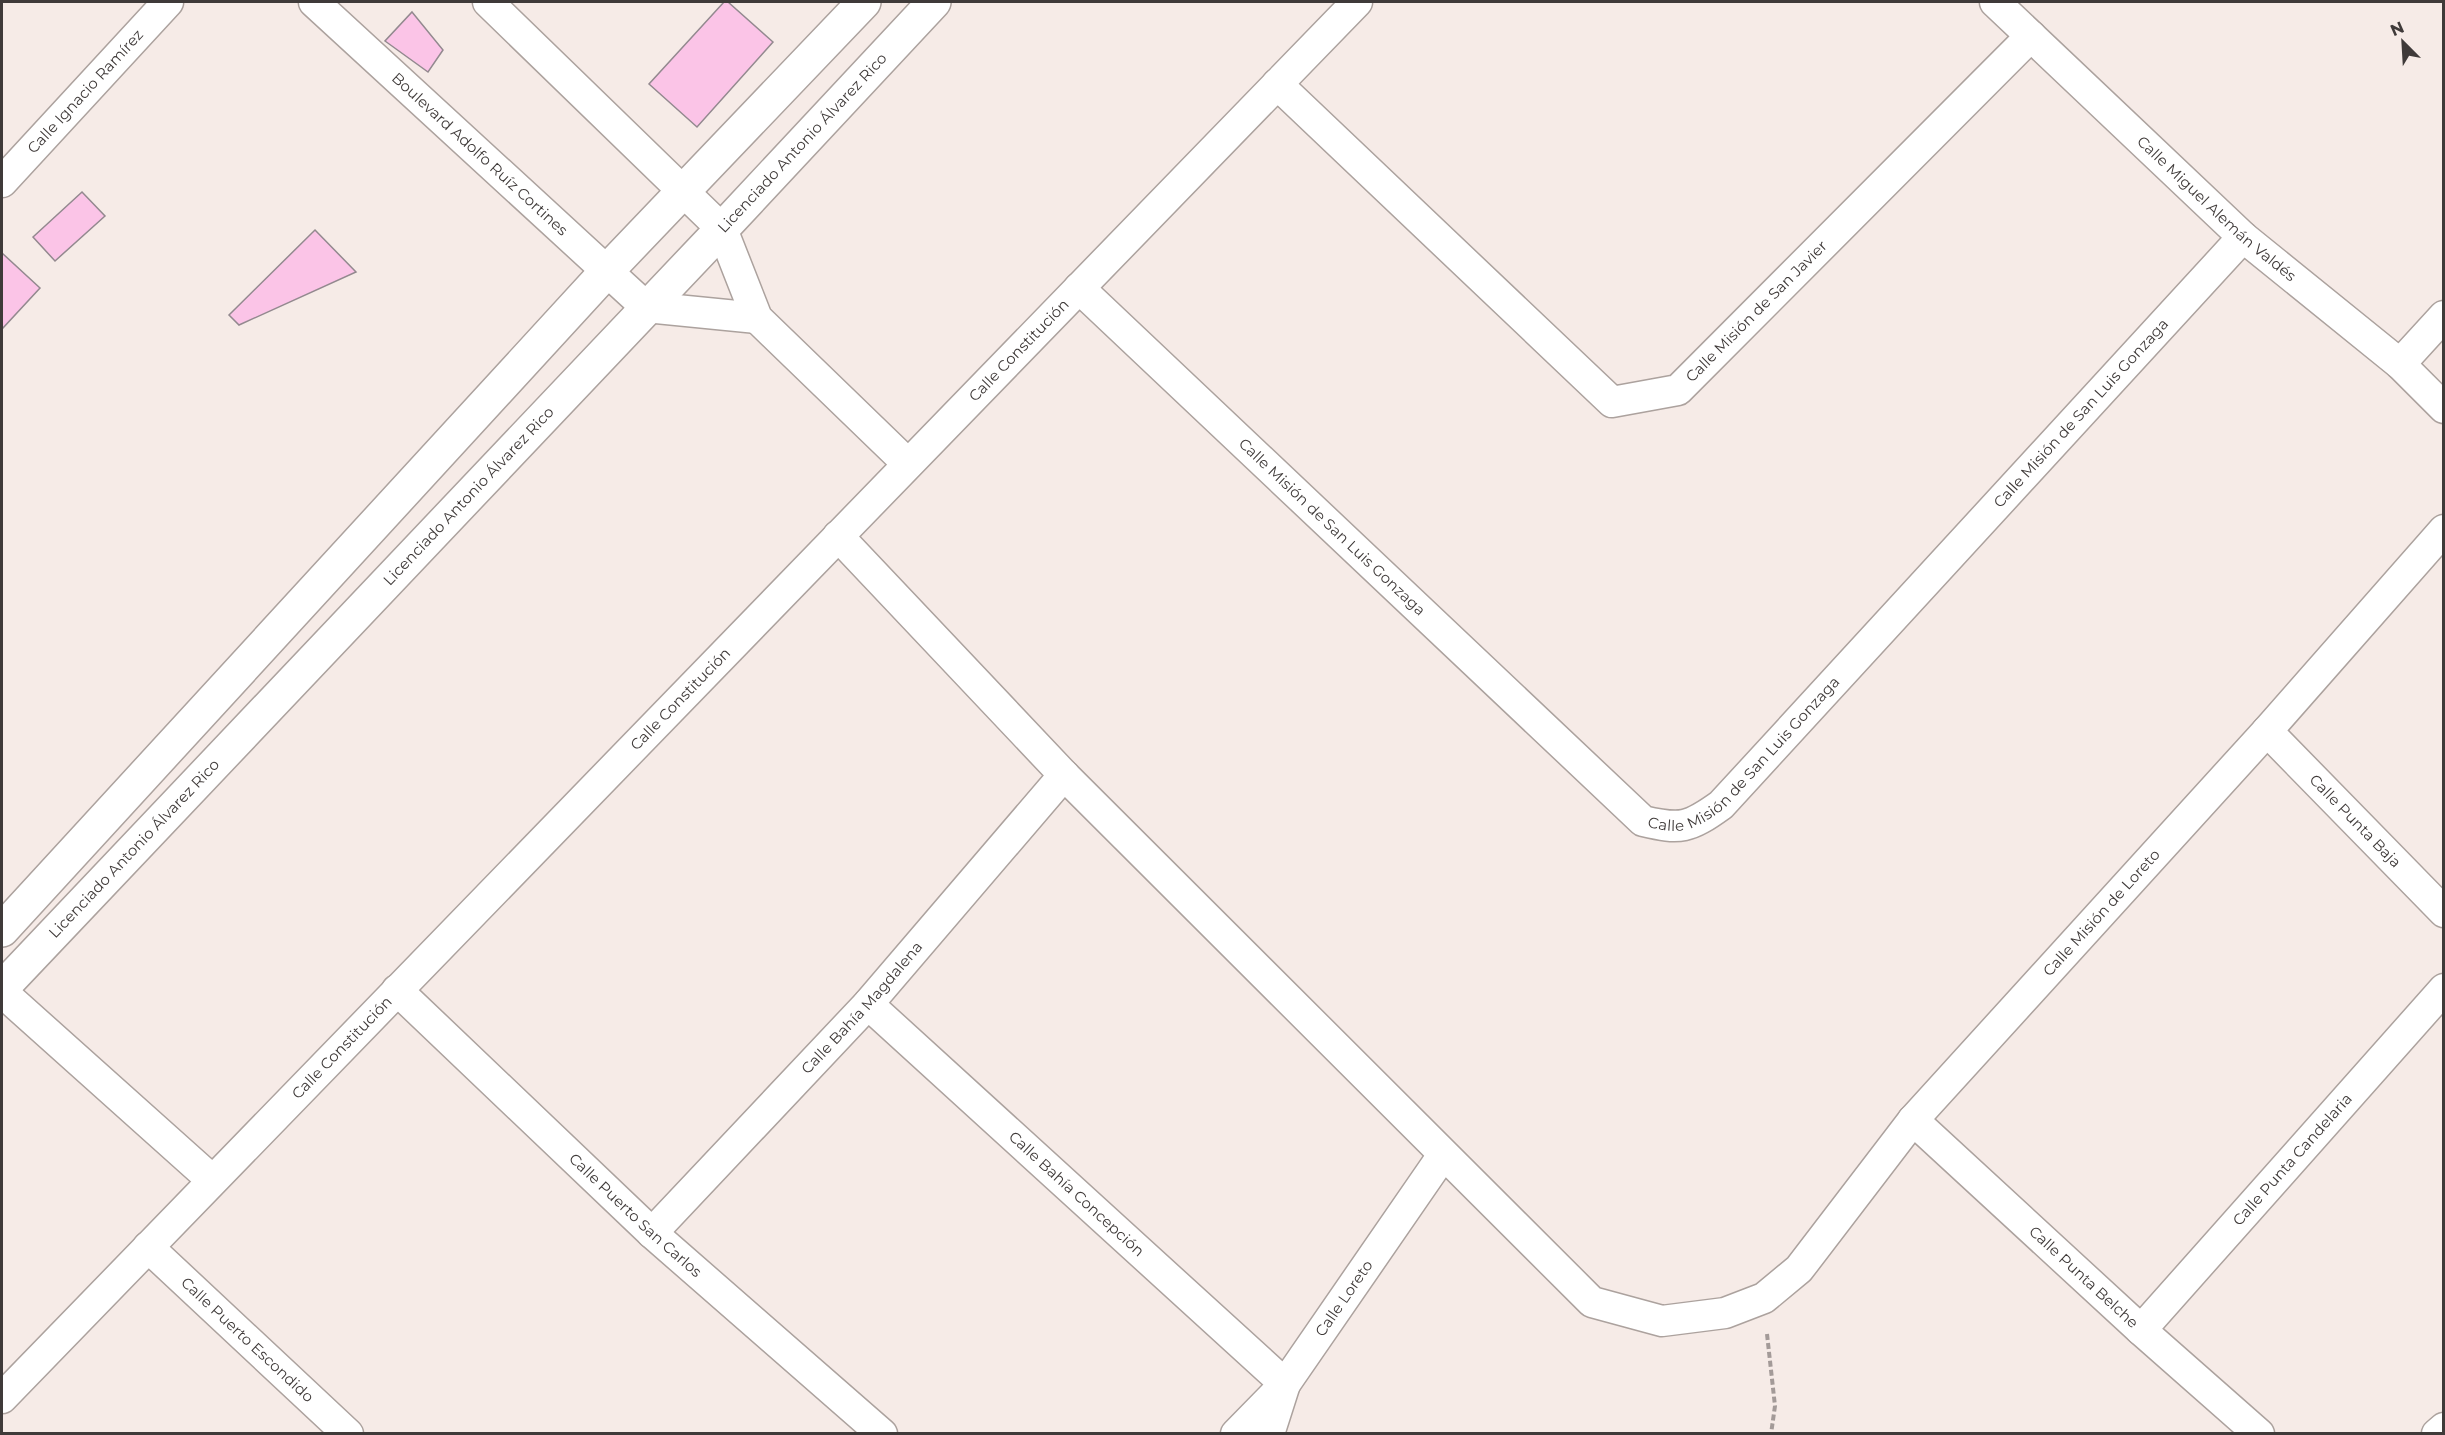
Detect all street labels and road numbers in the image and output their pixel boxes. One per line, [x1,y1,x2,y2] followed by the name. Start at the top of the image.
[23,25,147,157] street label: Calle Ignacio Ramírez
[713,49,891,237] street label: Licenciado Antonio Álvarez Rico
[388,68,572,239] street label: Boulevard Adolfo Ruíz Cortines
[2133,132,2300,285] street label: Calle Miguel Alemán Valdés
[1681,236,1831,386] street label: Calle Misión de San Javier
[964,295,1073,405] street label: Calle Constitución
[1989,314,2172,511] street label: Calle Misión de San Luis Gonzaga
[379,402,558,589] street label: Licenciado Antonio Álvarez Rico
[1235,434,1430,619] street label: Calle Misión de San Luis Gonzaga
[626,643,734,754] street label: Calle Constitución
[1646,672,1843,835] street label: Calle Misión de San Luis Gonzaga
[45,755,223,942] street label: Licenciado Antonio Álvarez Rico
[2306,770,2405,871] street label: Calle Punta Baja
[2039,845,2164,980] street label: Calle Misión de Loreto
[797,937,926,1078] street label: Calle Bahía Magdalena
[287,992,396,1103] street label: Calle Constitución
[2228,1089,2356,1229] street label: Calle Punta Candelaria
[1005,1127,1149,1260] street label: Calle Bahía Concepción
[565,1149,706,1281] street label: Calle Puerto San Carlos
[2025,1222,2143,1332] street label: Calle Punta Belche
[1311,1256,1377,1340] street label: Calle Loreto
[177,1273,318,1406] street label: Calle Puerto Escondido

